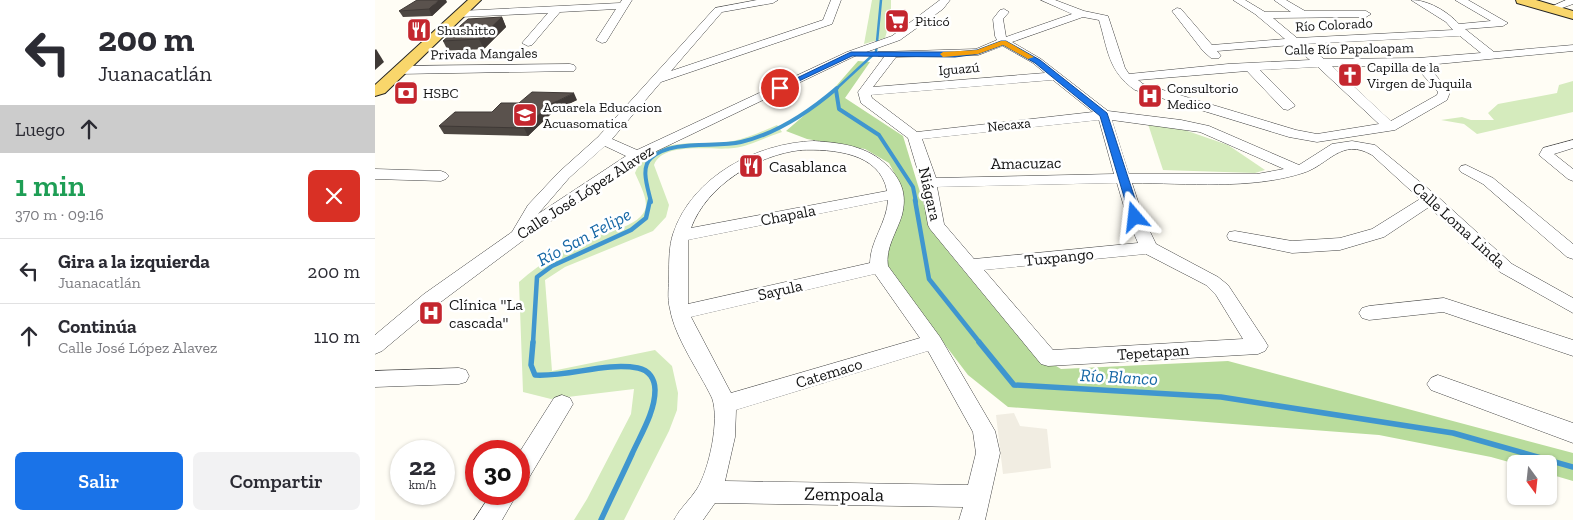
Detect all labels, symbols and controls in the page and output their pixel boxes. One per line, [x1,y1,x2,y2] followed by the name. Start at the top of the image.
[884,8,910,34] supermarket icon: Piticó
[915,13,950,30] place label: Piticó
[1295,14,1373,36] street label: Río Colorado
[406,17,432,43] restaurant icon: Shushitto
[98,18,194,60] text: 200 m
[15,20,80,85] icon: left
[437,22,496,39] place label: Shushitto
[1284,39,1414,59] street label: Calle Río Papaloapam
[430,45,538,63] street label: Privada Mangales
[938,59,980,79] street label: Iguazú
[1366,59,1472,92] place label: Capilla de la Virgen de Juquila
[98,60,212,87] text: Juanacatlán
[1337,62,1363,88] church icon: Capilla de la Virgen de Juquila
[759,67,801,109] pin
[766,74,794,102] icon: arrive
[393,80,419,106] bank icon: HSBC
[1167,80,1238,113] place label: Consultorio Medico
[1137,83,1163,109] hospital icon: Consultorio Medico
[423,85,459,102] place label: HSBC
[543,99,662,132] place label: Acuarela Educacion Acuasomatica
[512,102,538,128] school or university icon: Acuarela Educacion Acuasomatica
[986,114,1032,136] street label: Necaxa
[75,115,103,143] icon: ahead
[15,118,65,141] text: Luego
[513,141,657,243] street label: Calle José López Alavez
[738,153,764,179] restaurant icon: Casablanca
[990,153,1062,173] street label: Amacuzac
[769,157,847,176] place label: Casablanca
[915,165,945,223] street label: Niágara
[15,168,85,204] text: 1 min
[308,170,360,222] button: close
[1409,178,1510,272] street label: Calle Loma Linda
[1108,190,1160,242] position arrow
[759,200,817,230] street label: Chapala
[533,203,635,271] water label: Río San Felipe
[15,205,104,224] text: 370 m · 09:16
[1023,244,1095,270] street label: Tuxpango
[58,250,210,273] text: Gira a la izquierda
[15,257,43,285] icon: left
[308,260,360,283] text: 200 m
[58,273,141,292] text: Juanacatlán
[756,276,804,304] street label: Sayula
[449,295,523,332] place label: Clínica "La cascada"
[418,300,444,326] hospital icon: Clínica "La cascada"
[58,315,137,338] text: Continúa
[15,322,43,350] icon: ahead
[314,325,360,348] text: 110 m
[58,338,217,357] text: Calle José López Alavez
[1116,340,1190,364] street label: Tepetapan
[793,354,865,392] street label: Catemaco
[1080,364,1158,390] water label: Río Blanco
[465,440,530,505] speed limit sign: 30
[409,451,436,481] text: 22
[15,452,183,510] button: Salir
[193,452,360,510] button: Compartir
[1507,455,1557,505] north arrow
[1507,455,1557,505] map controls
[409,478,436,492] text: km/h
[804,482,884,506] street label: Zempoala

